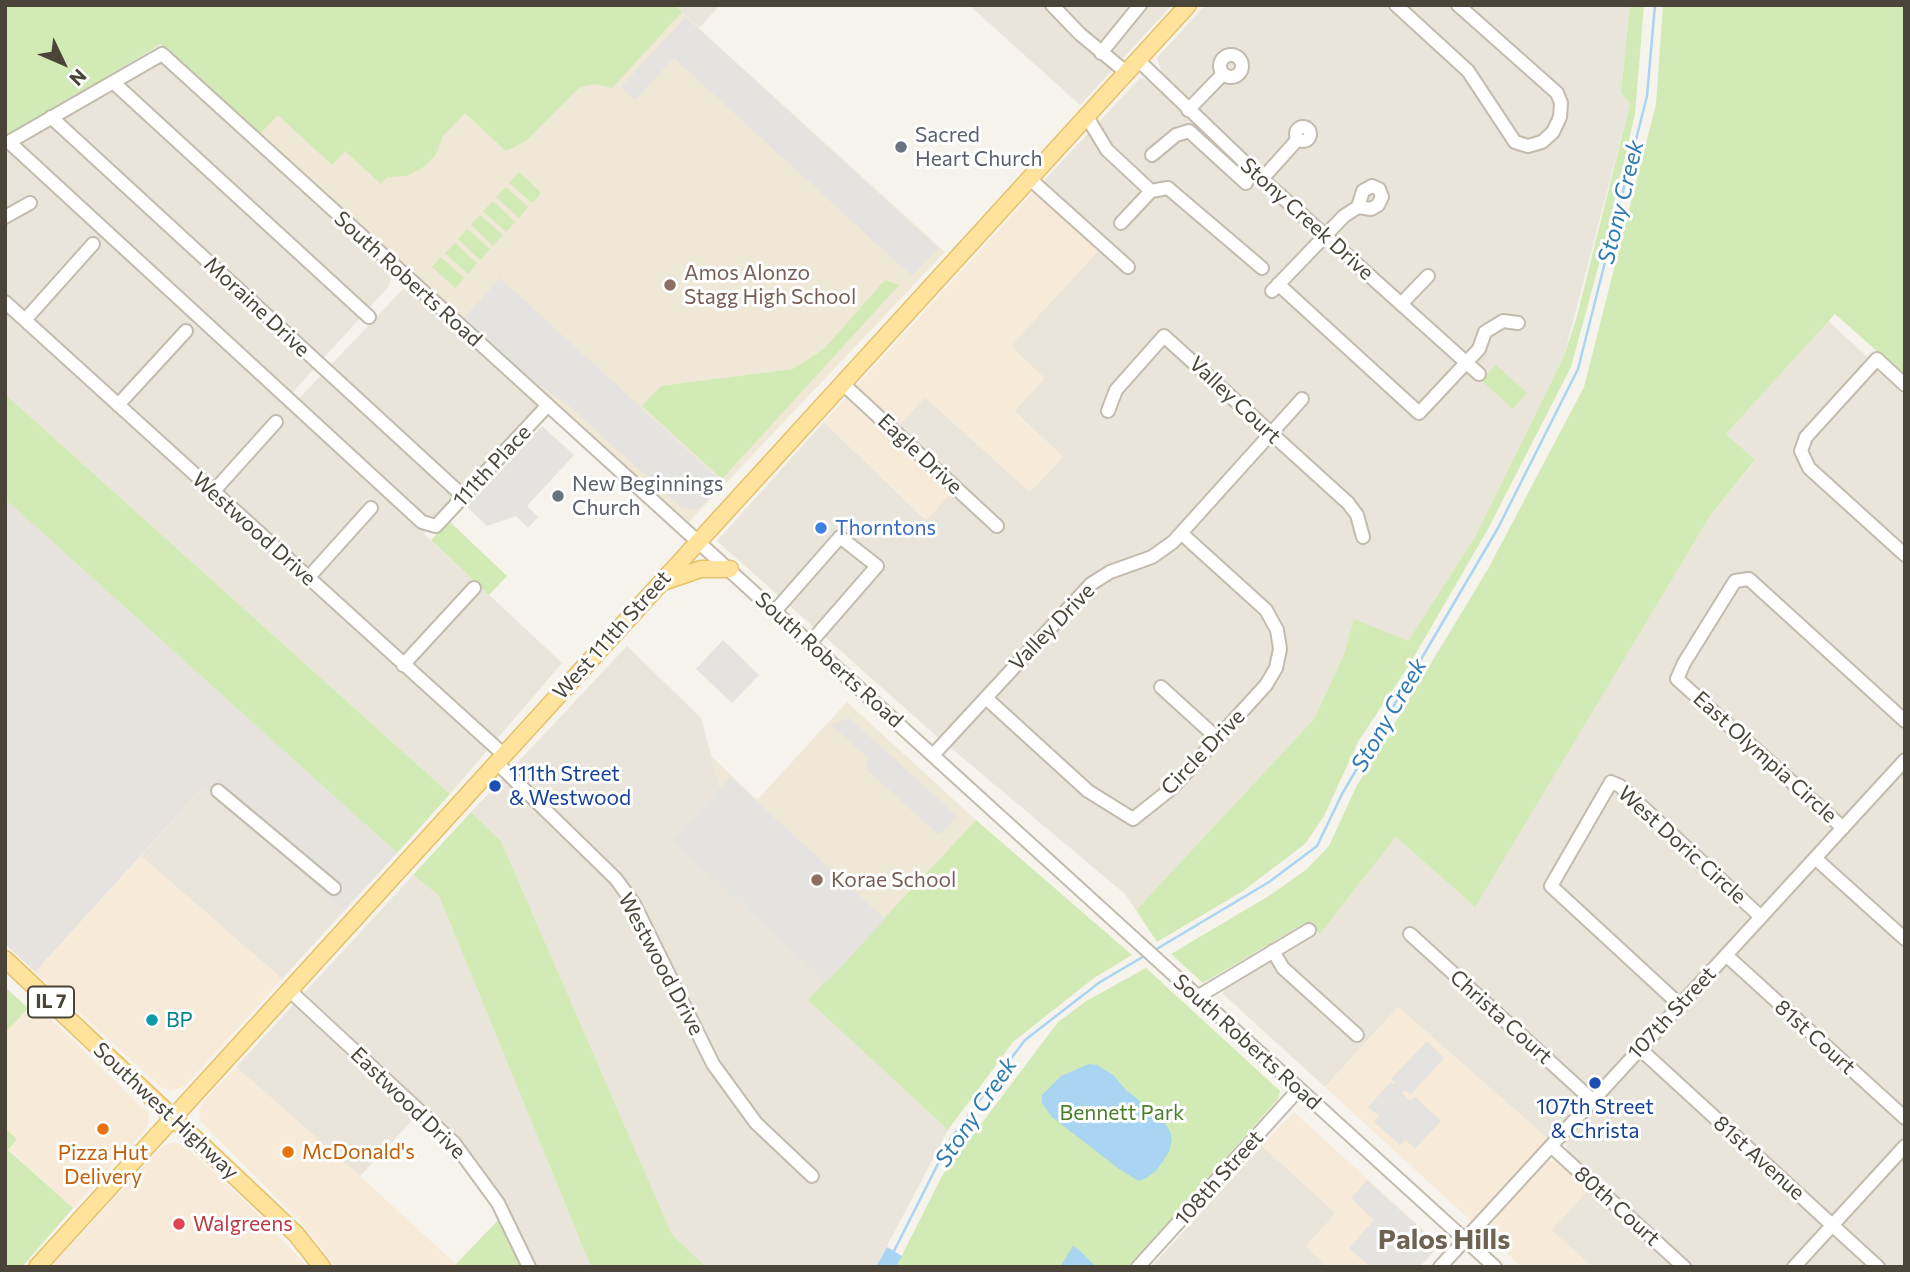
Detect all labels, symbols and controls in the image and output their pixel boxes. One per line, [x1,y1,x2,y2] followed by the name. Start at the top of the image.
[28,28,98,98] north arrow
[65,65,92,91] text: N
[915,122,1042,172] place label: Sacred Heart Church
[1592,137,1650,267] water label: Stony Creek
[893,139,909,155] marker: Sacred Heart Church
[1235,153,1379,285] street label: Stony Creek Drive
[329,206,487,352] street label: South Roberts Road
[199,252,315,362] street label: Moraine Drive
[684,260,856,310] place label: Amos Alonzo Stagg High School
[662,277,678,293] marker: Amos Alonzo Stagg High School
[1184,351,1286,449] street label: Valley Court
[873,409,967,499] street label: Eagle Drive
[448,420,536,512] street label: 111th Place
[187,467,321,591] street label: Westwood Drive
[572,471,723,521] place label: New Beginnings Church
[550,488,566,504] marker: New Beginnings Church
[835,515,936,541] place label: Thorntons
[813,520,829,536] marker: Thorntons
[548,566,676,704] street label: West 111th Street
[1004,578,1100,676] street label: Valley Drive
[750,587,908,733] street label: South Roberts Road
[1345,653,1433,777] water label: Stony Creek
[1688,686,1842,828] street label: East Olympia Circle
[1156,704,1250,800] street label: Circle Drive
[509,761,631,811] place label: 111th Street & Westwood
[487,778,503,794] marker: 111th Street & Westwood
[1613,781,1751,909] street label: West Doric Circle
[831,867,956,893] place label: Korae School
[809,872,825,888] marker: Korae School
[613,889,709,1039] street label: Westwood Drive
[1623,961,1721,1065] street label: 107th Street
[1445,964,1557,1070] street label: Christa Court
[1168,969,1326,1115] street label: South Roberts Road
[28,986,74,1018] road number: IL 7
[1770,994,1860,1080] street label: 81st Court
[166,1007,193,1033] place label: BP
[144,1012,160,1028] marker: BP
[88,1037,244,1185] street label: Southwest Highway
[345,1042,471,1164] street label: Eastwood Drive
[929,1052,1023,1172] water label: Stony Creek
[1587,1075,1603,1091] marker: 107th Street & Christa
[1536,1094,1654,1144] place label: 107th Street & Christa
[1060,1100,1184,1126] park label: Bennett Park
[1708,1111,1810,1205] street label: 81st Avenue
[95,1121,111,1137] marker: Pizza Hut Delivery
[1170,1125,1268,1231] street label: 108th Street
[302,1139,415,1165] place label: McDonald's
[58,1140,148,1190] place label: Pizza Hut Delivery
[280,1144,296,1160] marker: McDonald's
[1569,1161,1665,1251] street label: 80th Court
[193,1211,293,1237] place label: Walgreens
[171,1216,187,1232] marker: Walgreens
[1378,1223,1510,1257] district label: Palos Hills

